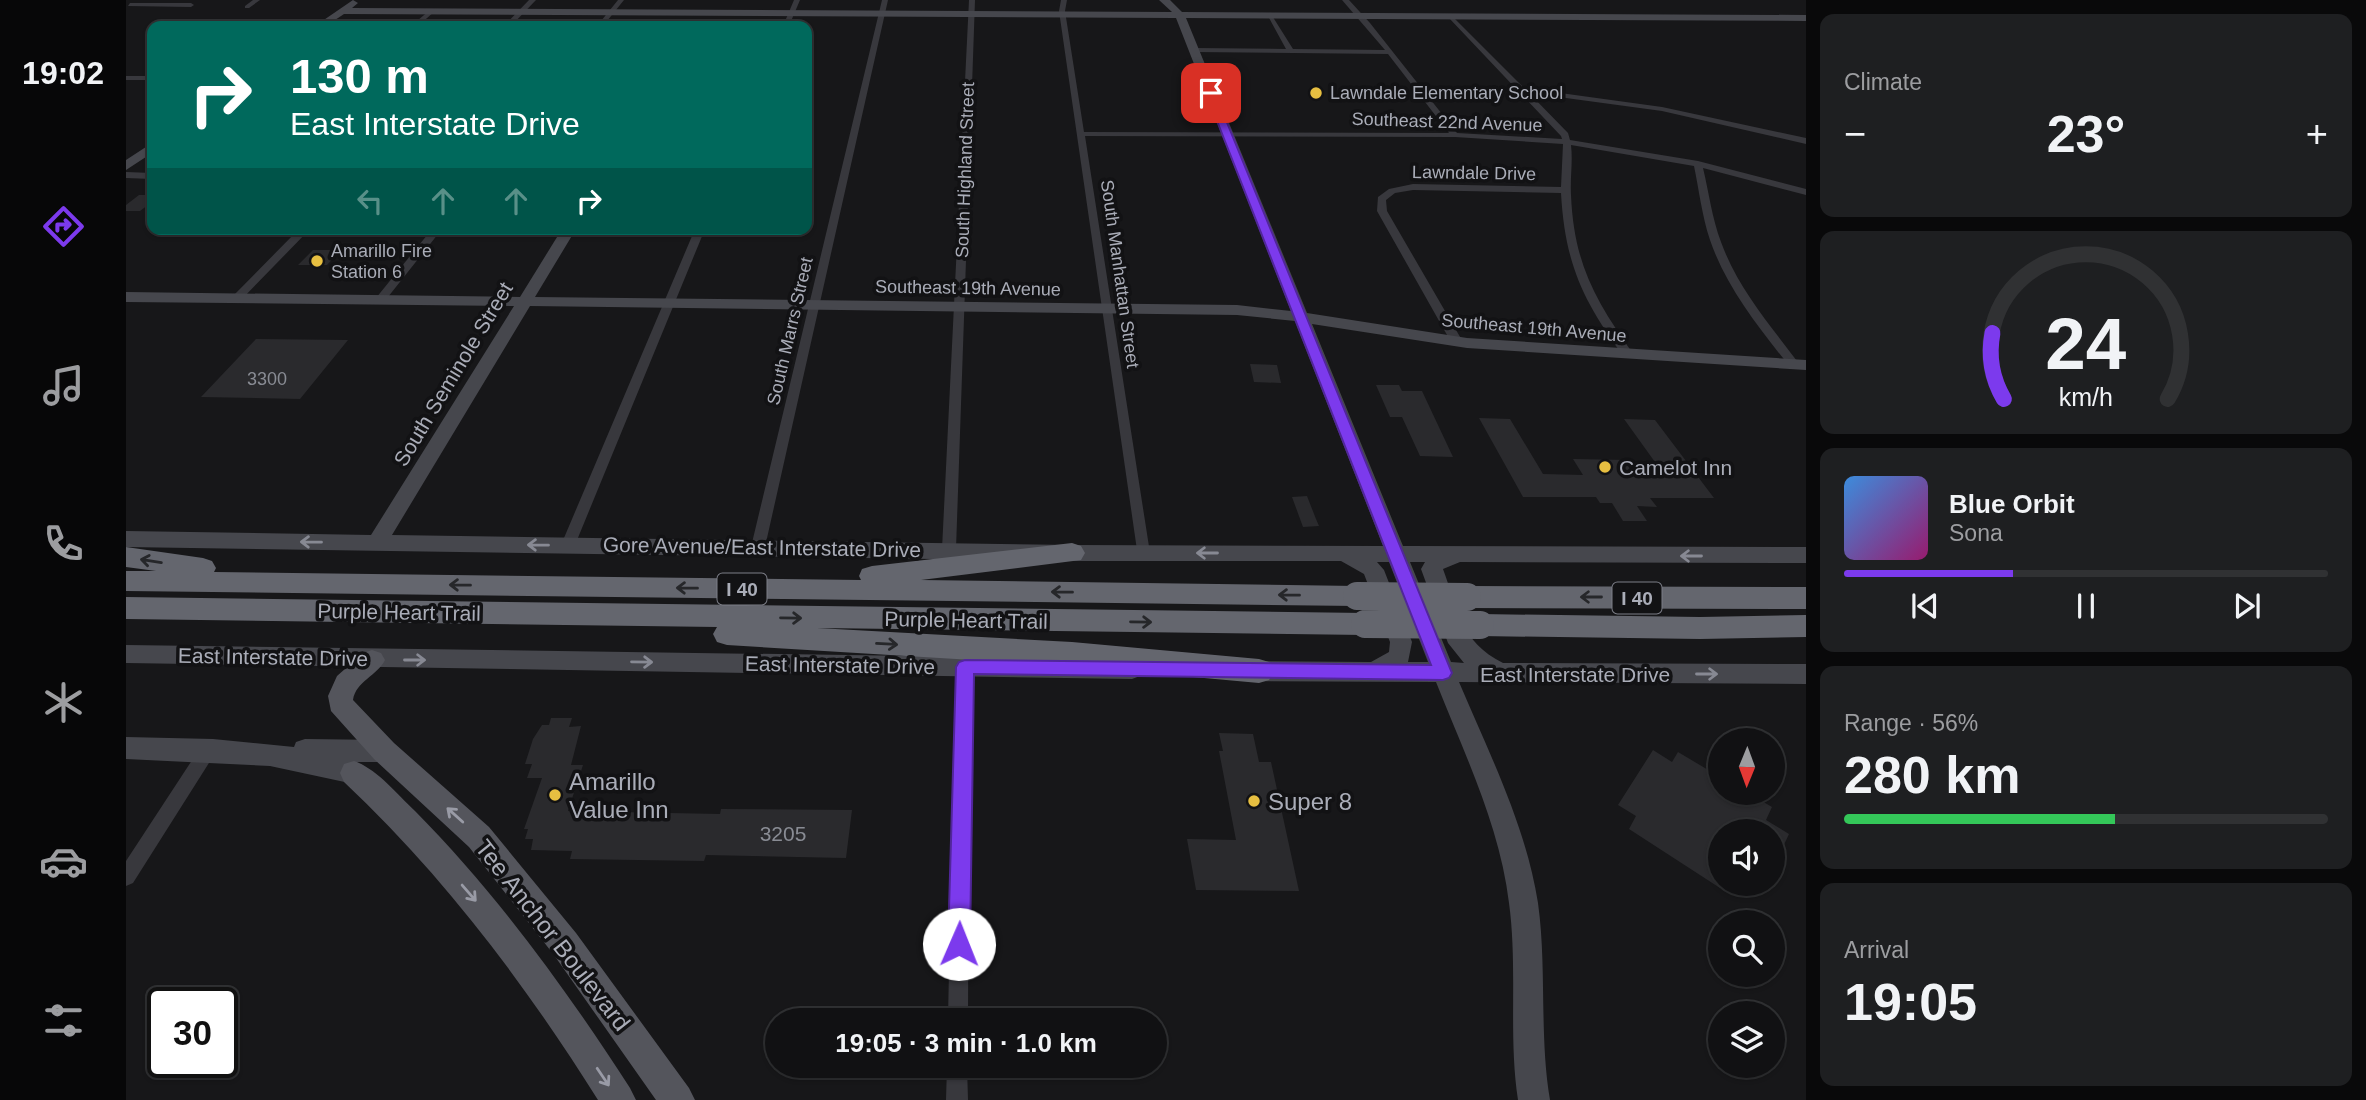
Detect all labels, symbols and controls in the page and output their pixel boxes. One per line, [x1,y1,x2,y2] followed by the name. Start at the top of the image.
[175,49,266,140] icon: right
[290,49,429,103] text: 130 m
[22,55,104,91] text: 19:02
[1181,63,1241,123] pin
[1844,69,1922,95] text: Climate
[1192,74,1230,112] icon: arrive
[952,82,978,258] street label: South Highland Street
[1330,83,1563,103] place label: Lawndale Elementary School
[1308,85,1324,101] marker: Lawndale Elementary School
[2047,105,2125,163] text: 23°
[290,106,580,142] text: East Interstate Drive
[1351,109,1543,135] street label: Southeast 22nd Avenue
[1844,113,1866,155] text: −
[2306,113,2328,155] text: +
[1412,162,1536,184] street label: Lawndale Drive
[1097,178,1143,370] street label: South Manhattan Street
[351,182,389,220] icon: left
[424,182,462,220] icon: ahead
[497,182,535,220] icon: ahead
[570,182,608,220] icon: right
[39,202,88,251] icon: directions
[331,241,432,282] place label: Amarillo Fire Station 6
[309,253,325,269] marker: Amarillo Fire Station 6
[763,255,817,407] street label: South Marrs Street
[875,276,1061,300] street label: Southeast 19th Avenue
[389,278,517,470] street label: South Seminole Street
[2046,303,2127,384] text: 24
[1441,310,1627,346] street label: Southeast 19th Avenue
[39,361,88,410] icon: music
[247,369,287,389] house number: 3300
[2059,383,2113,411] text: km/h
[1619,456,1732,479] place label: Camelot Inn
[1597,459,1613,475] marker: Camelot Inn
[1949,489,2075,519] text: Blue Orbit
[39,519,88,568] icon: phone
[1949,520,2003,546] text: Sona
[603,533,921,561] street label: Gore Avenue/East Interstate Drive
[300,535,323,549] one-way arrow
[527,538,550,552] one-way arrow
[1195,546,1218,560] one-way arrow
[1680,549,1703,563] one-way arrow
[140,554,163,567] one-way arrow
[718,574,766,604] road number: I 40
[448,578,471,592] one-way arrow
[676,581,699,595] one-way arrow
[1612,582,1662,614] road number: I 40
[1050,586,1073,599] one-way arrow
[1906,587,1944,625] icon: previous
[2067,587,2105,625] icon: pause
[2228,587,2266,625] icon: next
[1278,588,1301,602] one-way arrow
[1580,591,1603,604] one-way arrow
[317,599,481,625] street label: Purple Heart Trail
[884,607,1048,633] street label: Purple Heart Trail
[779,611,802,625] one-way arrow
[1129,615,1152,628] one-way arrow
[876,638,899,651] one-way arrow
[178,644,368,670] street label: East Interstate Drive
[745,652,935,678] street label: East Interstate Drive
[403,653,426,667] one-way arrow
[630,655,653,668] one-way arrow
[1480,663,1670,686] street label: East Interstate Drive
[1695,667,1718,681] one-way arrow
[39,678,88,727] icon: climate
[1844,710,1978,736] text: Range · 56%
[1708,728,1785,805] north arrow
[1708,728,1785,1078] map controls
[1844,746,2020,804] text: 280 km
[569,768,669,823] place label: Amarillo Value Inn
[547,787,563,803] marker: Amarillo Value Inn
[1268,788,1352,815] place label: Super 8
[1246,793,1262,809] marker: Super 8
[446,807,464,823] one-way arrow
[1708,819,1785,896] button: sound
[760,822,806,845] house number: 3205
[470,834,636,1036] street label: Tee Anchor Boulevard
[39,837,88,886] icon: car
[461,884,477,902] one-way arrow
[922,907,996,981] position arrow
[1708,910,1785,987] button: search
[1844,937,1909,963] text: Arrival
[1844,973,1977,1031] text: 19:05
[147,987,238,1078] speed limit sign: 30
[39,996,88,1045] icon: filters
[1708,1001,1785,1078] button: layers
[835,1028,1097,1058] text: 19:05 · 3 min · 1.0 km
[595,1067,610,1086] one-way arrow

